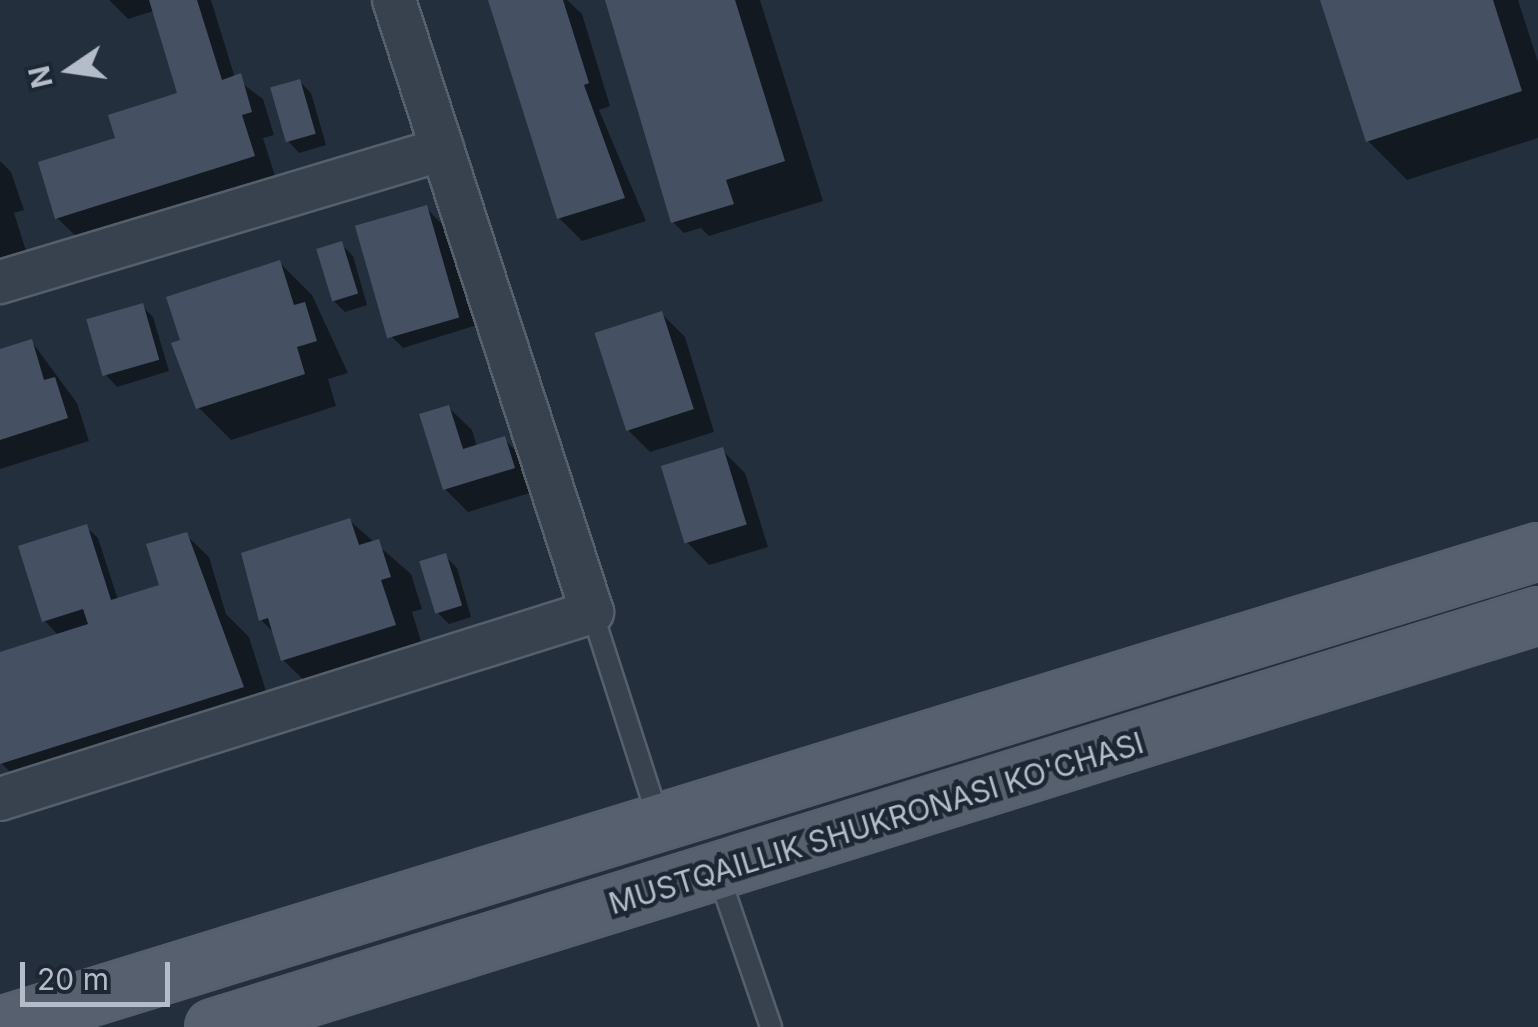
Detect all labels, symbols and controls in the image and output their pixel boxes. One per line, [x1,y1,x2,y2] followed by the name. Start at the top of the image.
[20,20,120,120] north arrow
[22,63,60,91] text: N
[604,724,1148,922] street label: MUSTQAILLIK SHUKRONASI KO'CHASI
[25,942,175,1004] scale bar
[37,961,109,997] text: 20 m

